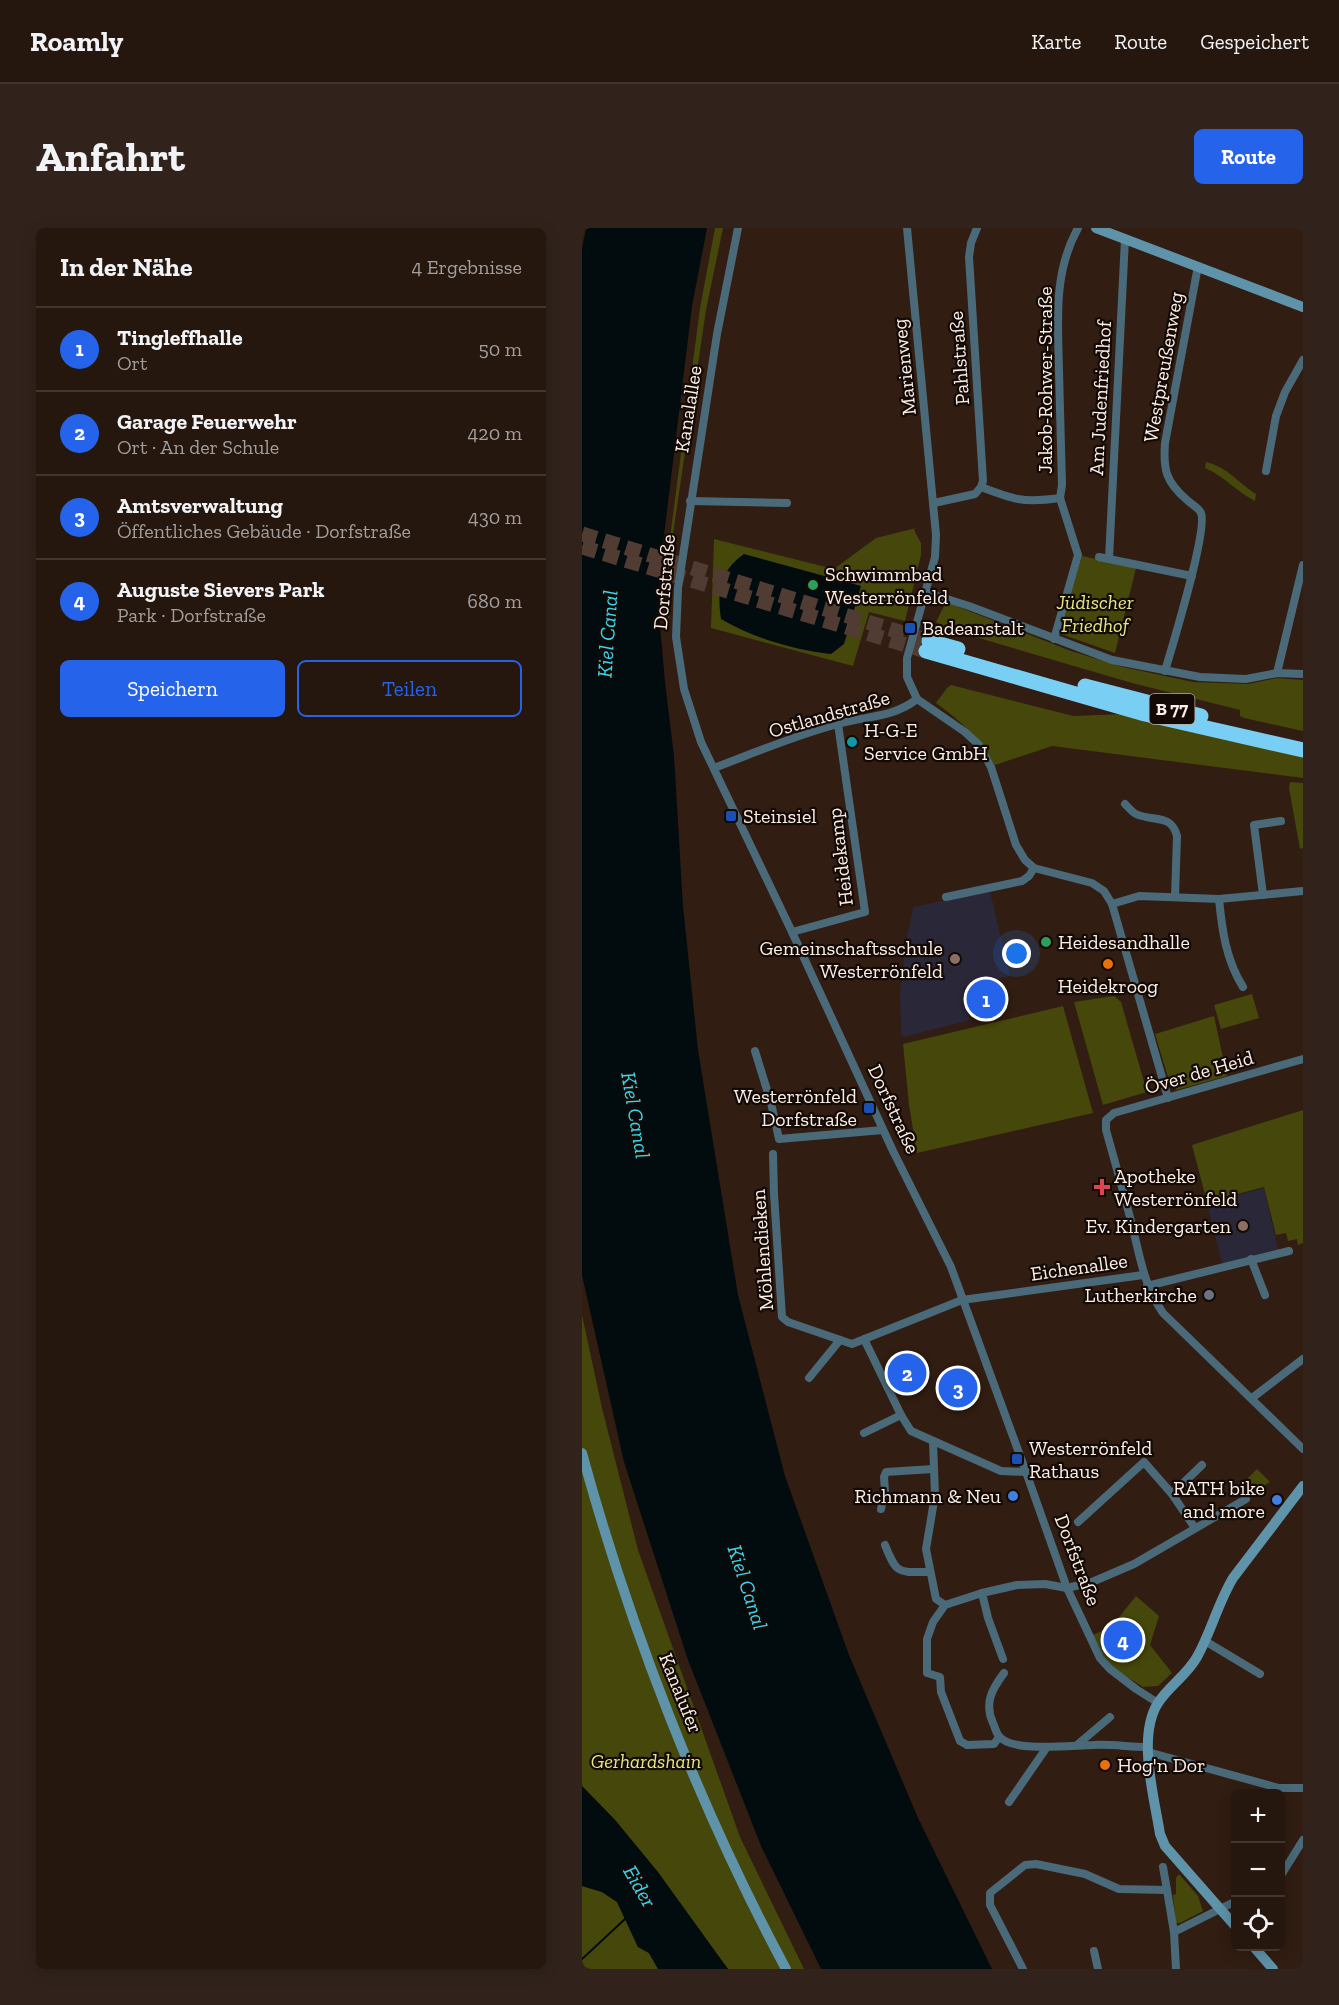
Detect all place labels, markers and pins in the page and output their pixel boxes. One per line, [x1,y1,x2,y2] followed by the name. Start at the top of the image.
[825,562,948,609] place label: Schwimmbad Westerrönfeld
[806,578,820,592] marker: Schwimmbad Westerrönfeld
[922,616,1024,640] place label: Badeanstalt
[903,621,917,635] marker: Badeanstalt
[864,718,988,765] place label: H-G-E Service GmbH
[845,735,859,749] marker: H-G-E Service GmbH
[743,804,817,828] place label: Steinsiel
[724,809,738,823] marker: Steinsiel
[1058,930,1190,954] place label: Heidesandhalle
[1039,935,1053,949] marker: Heidesandhalle
[760,936,943,983] place label: Gemeinschaftsschule Westerrönfeld
[948,952,962,966] marker: Gemeinschaftsschule Westerrönfeld
[1101,957,1115,971] marker: Heidekroog
[1058,974,1158,998] place label: Heidekroog
[966,976,1006,1022] pin: 1
[734,1084,857,1131] place label: Westerrönfeld Dorfstraße
[862,1101,876,1115] marker: Westerrönfeld Dorfstraße
[1114,1164,1237,1211] place label: Apotheke Westerrönfeld
[1095,1180,1109,1194] marker: Apotheke Westerrönfeld
[1085,1214,1232,1238] place label: Ev. Kindergarten
[1236,1219,1250,1233] marker: Ev. Kindergarten
[1085,1283,1197,1307] place label: Lutherkirche
[1202,1288,1216,1302] marker: Lutherkirche
[888,1350,926,1396] pin: 2
[938,1366,977,1410] pin: 3
[1029,1436,1152,1483] place label: Westerrönfeld Rathaus
[1010,1452,1024,1466] marker: Westerrönfeld Rathaus
[1173,1476,1265,1523] place label: RATH bike and more
[854,1484,1001,1508] place label: Richmann & Neu
[1006,1489,1020,1503] marker: Richmann & Neu
[1270,1493,1284,1507] marker: RATH bike and more
[1104,1618,1142,1662] pin: 4
[1117,1753,1205,1777] place label: Hog'n Dor
[1098,1758,1112,1772] marker: Hog'n Dor

